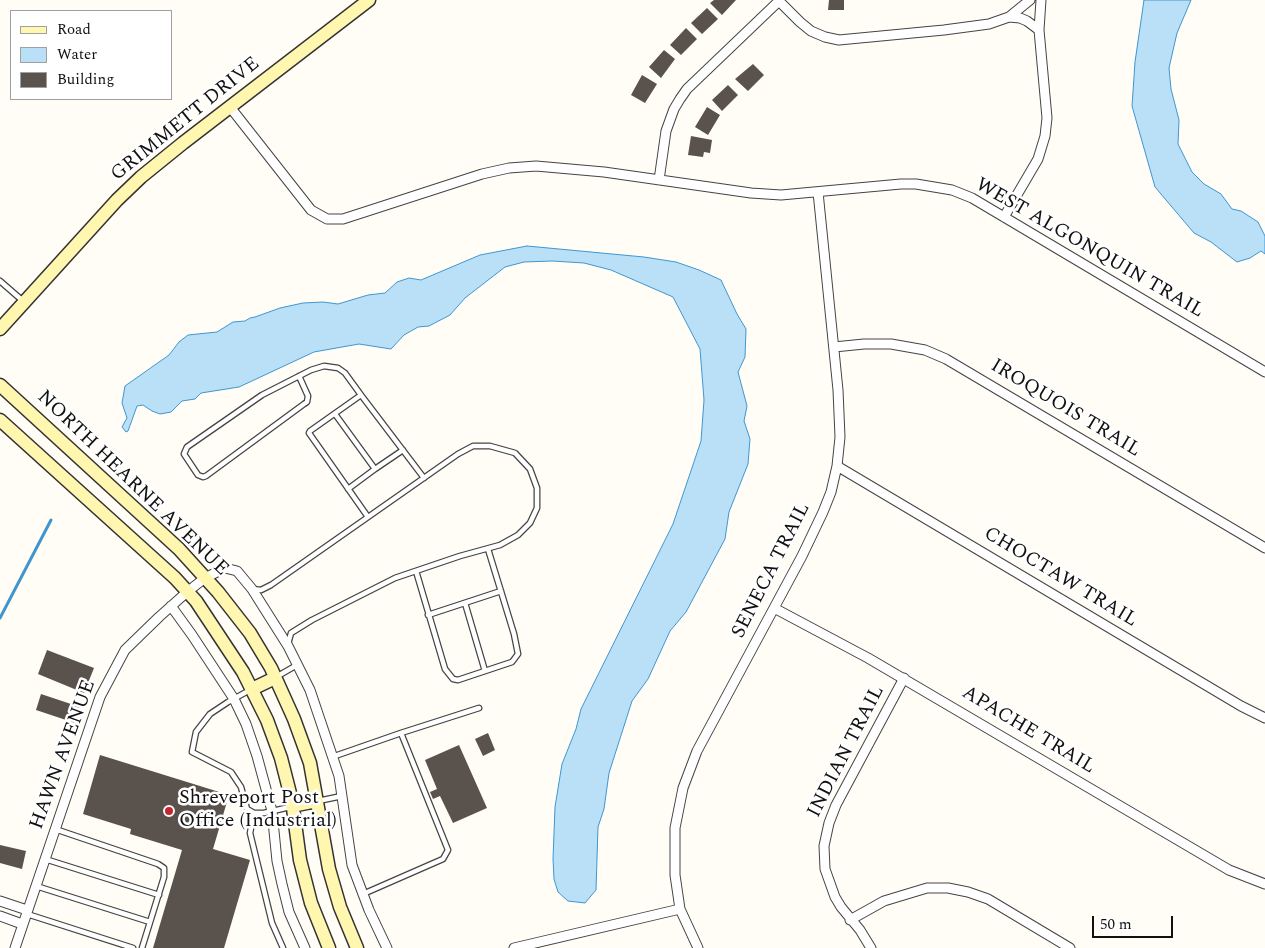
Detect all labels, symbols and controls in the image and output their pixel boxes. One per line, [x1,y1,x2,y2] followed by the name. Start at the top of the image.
[10,10,172,100] legend
[57,18,91,41] text: Road
[57,43,97,66] text: Water
[107,53,265,187] street label: GRIMMETT DRIVE
[57,68,114,91] text: Building
[970,174,1208,324] street label: WEST ALGONQUIN TRAIL
[986,355,1144,463] street label: IROQUOIS TRAIL
[31,386,233,582] street label: NORTH HEARNE AVENUE
[728,499,816,643] street label: SENECA TRAIL
[979,523,1141,633] street label: CHOCTAW TRAIL
[26,677,102,833] street label: HAWN AVENUE
[803,682,891,822] street label: INDIAN TRAIL
[957,682,1099,780] street label: APACHE TRAIL
[179,787,337,834] place label: Shreveport Post Office (Industrial)
[163,805,175,817] marker: Shreveport Post Office (Industrial)
[1095,906,1176,938] scale bar
[1100,913,1132,936] text: 50 m

